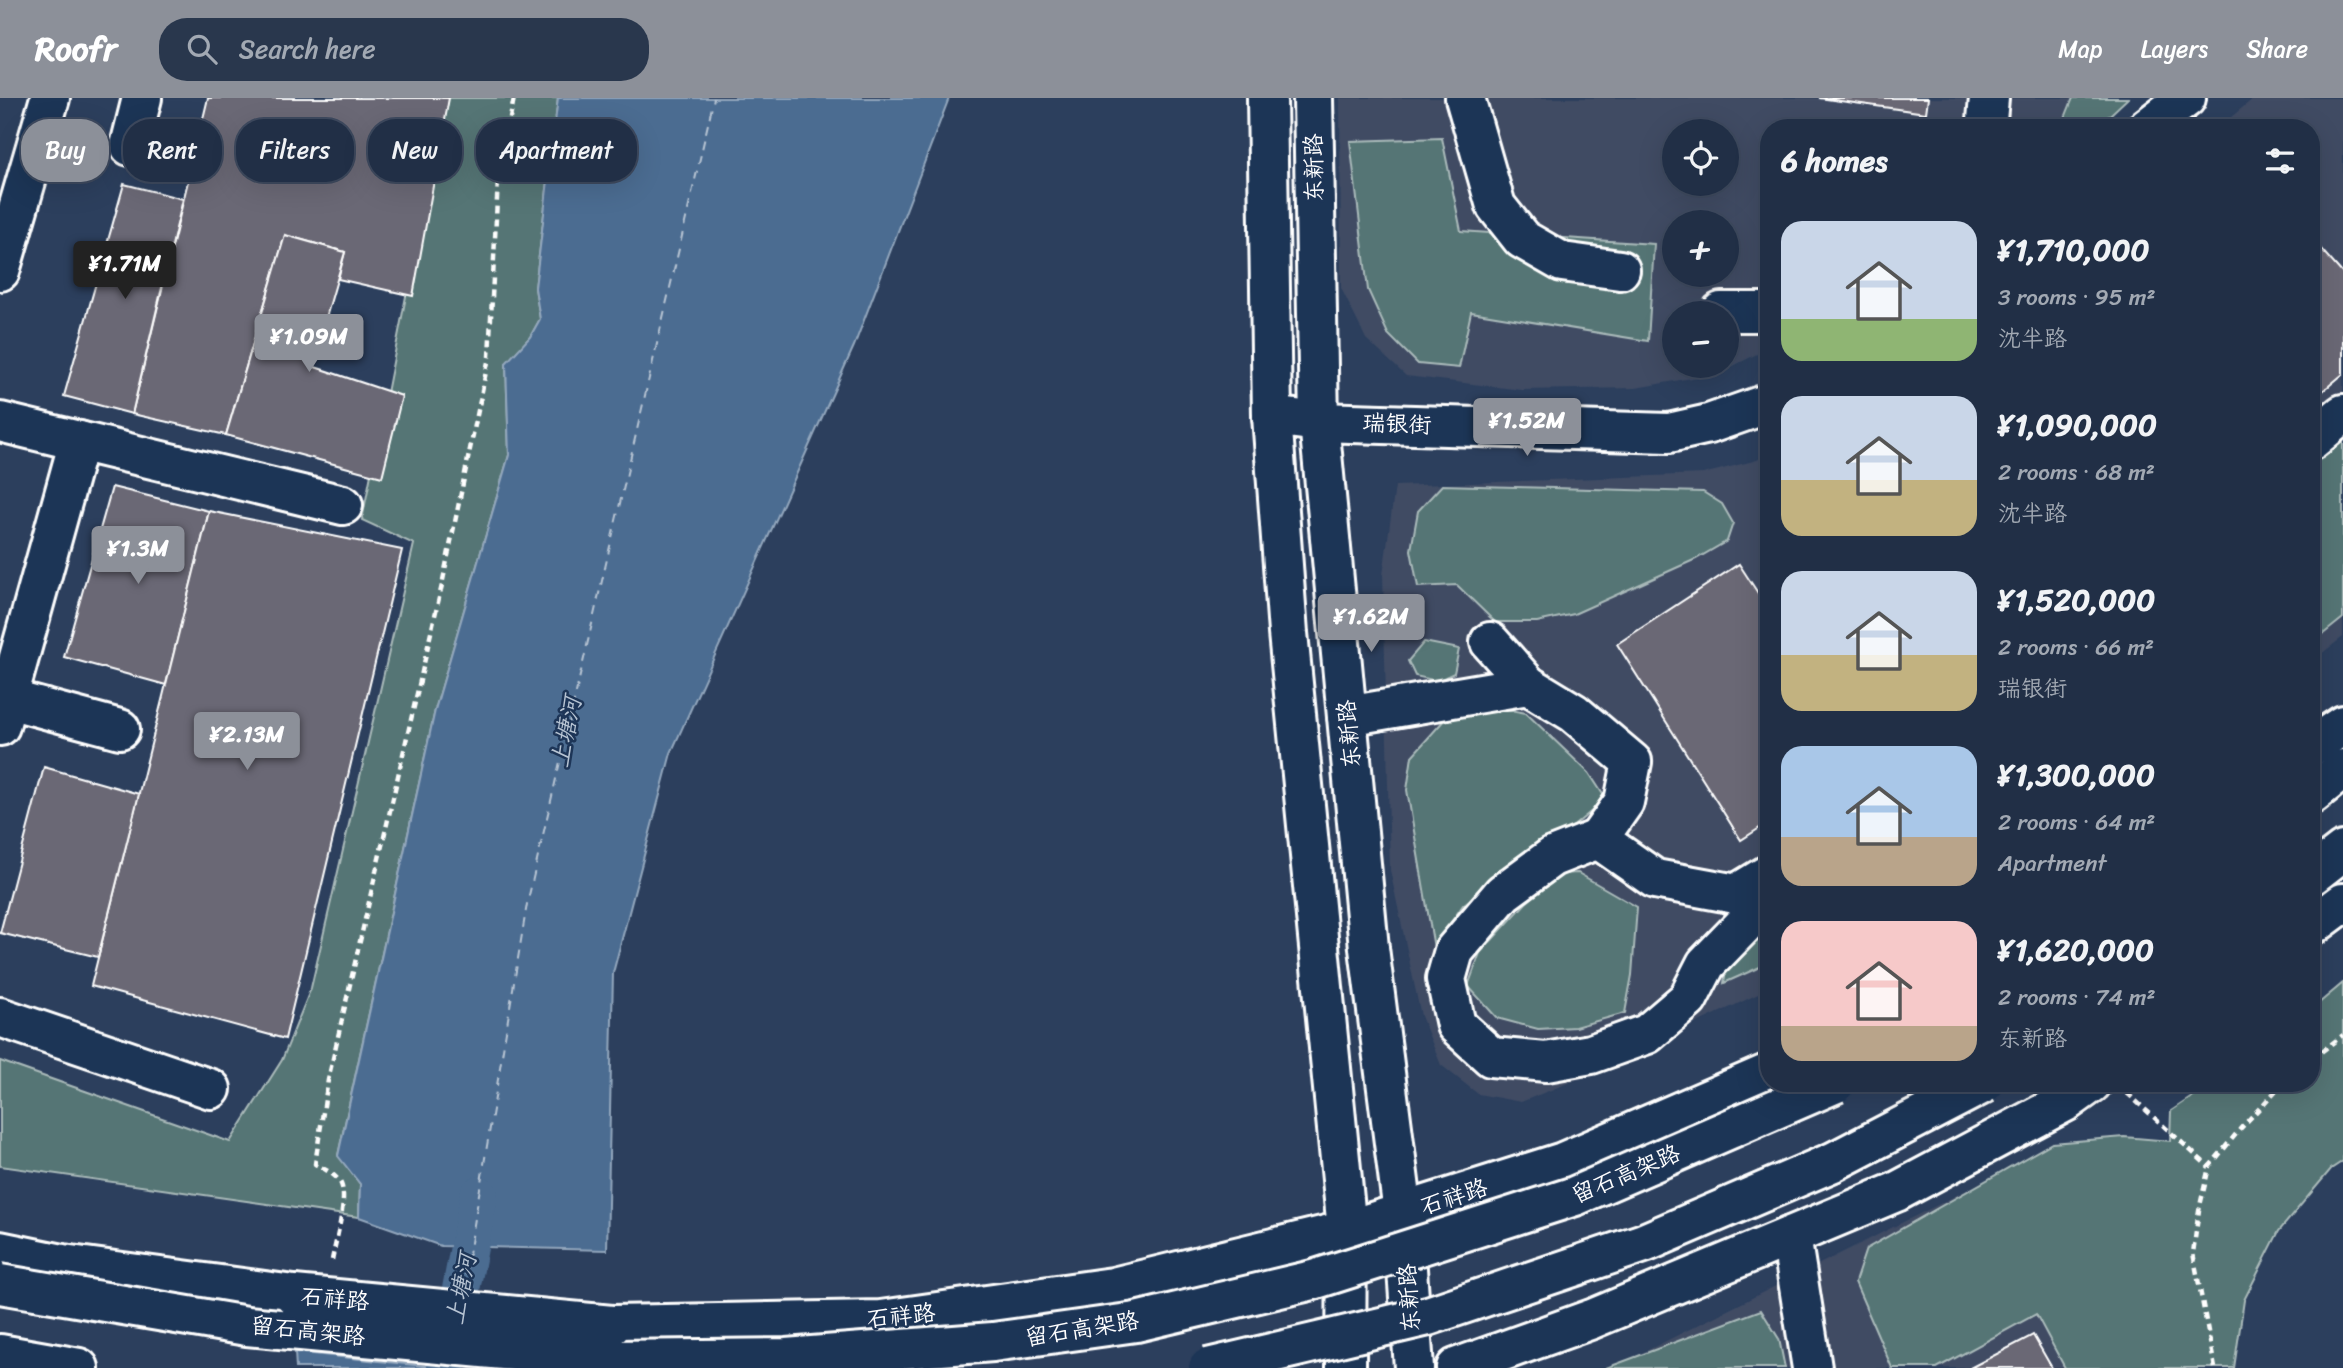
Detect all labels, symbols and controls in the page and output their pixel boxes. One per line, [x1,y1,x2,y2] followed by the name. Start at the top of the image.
[159,18,649,81] search box
[35,20,117,78] text: Roofr
[239,26,376,72] text: Search here
[2058,28,2103,70] text: Map
[2141,28,2208,70] text: Layers
[2246,28,2308,70] text: Share
[183,30,221,68] icon: search
[21,119,109,182] chip: Buy
[123,119,222,182] chip: Rent
[236,119,354,182] chip: Filters
[368,119,462,182] chip: New
[476,119,637,182] chip: Apartment
[1662,119,1739,378] map controls
[1662,119,1739,196] button: locate
[1293,133,1335,203] street label: 东新路
[1781,134,1888,188] text: 6 homes
[2261,142,2299,180] icon: filters
[1662,210,1739,287] button: +
[1998,223,2150,277] text: ¥1,710,000
[68,242,182,301] pin: ¥1.71M
[89,243,161,284] text: ¥1.71M
[1837,249,1921,333] icon: home
[1998,277,2155,318] text: 3 rooms · 95 m²
[1662,301,1739,378] button: −
[252,314,366,374] pin: ¥1.09M
[270,316,348,357] text: ¥1.09M
[1998,318,2067,359] text: 沈半路
[1470,398,1584,458] pin: ¥1.52M
[1998,398,2157,452] text: ¥1,090,000
[1489,400,1565,441] text: ¥1.52M
[1362,402,1432,446] street label: 瑞银街
[1837,424,1921,508] icon: home
[1998,452,2155,493] text: 2 rooms · 68 m²
[1998,493,2067,534] text: 沈半路
[89,526,187,586] pin: ¥1.3M
[108,528,168,569] text: ¥1.3M
[1998,573,2155,627] text: ¥1,520,000
[1314,594,1428,654] pin: ¥1.62M
[1334,596,1408,637] text: ¥1.62M
[1837,599,1921,683] icon: home
[1998,627,2154,668] text: 2 rooms · 66 m²
[1998,668,2067,709] text: 瑞银街
[539,689,594,771] water label: 上塘河
[1326,698,1372,770] street label: 东新路
[190,712,304,772] pin: ¥2.13M
[210,714,284,755] text: ¥2.13M
[1998,748,2155,802] text: ¥1,300,000
[1837,774,1921,858] icon: home
[1998,802,2155,843] text: 2 rooms · 64 m²
[1998,843,2107,884] text: Apartment
[1998,923,2154,977] text: ¥1,620,000
[1837,949,1921,1033] icon: home
[1998,977,2155,1018] text: 2 rooms · 74 m²
[1998,1018,2067,1059] text: 东新路
[1565,1133,1687,1215] street label: 留石高架路
[1415,1167,1493,1227] street label: 石祥路
[434,1246,489,1328] water label: 上塘河
[1386,1262,1432,1334] street label: 东新路
[299,1276,371,1322] street label: 石祥路
[865,1292,937,1340] street label: 石祥路
[1022,1300,1142,1358] street label: 留石高架路
[249,1305,367,1357] street label: 留石高架路

